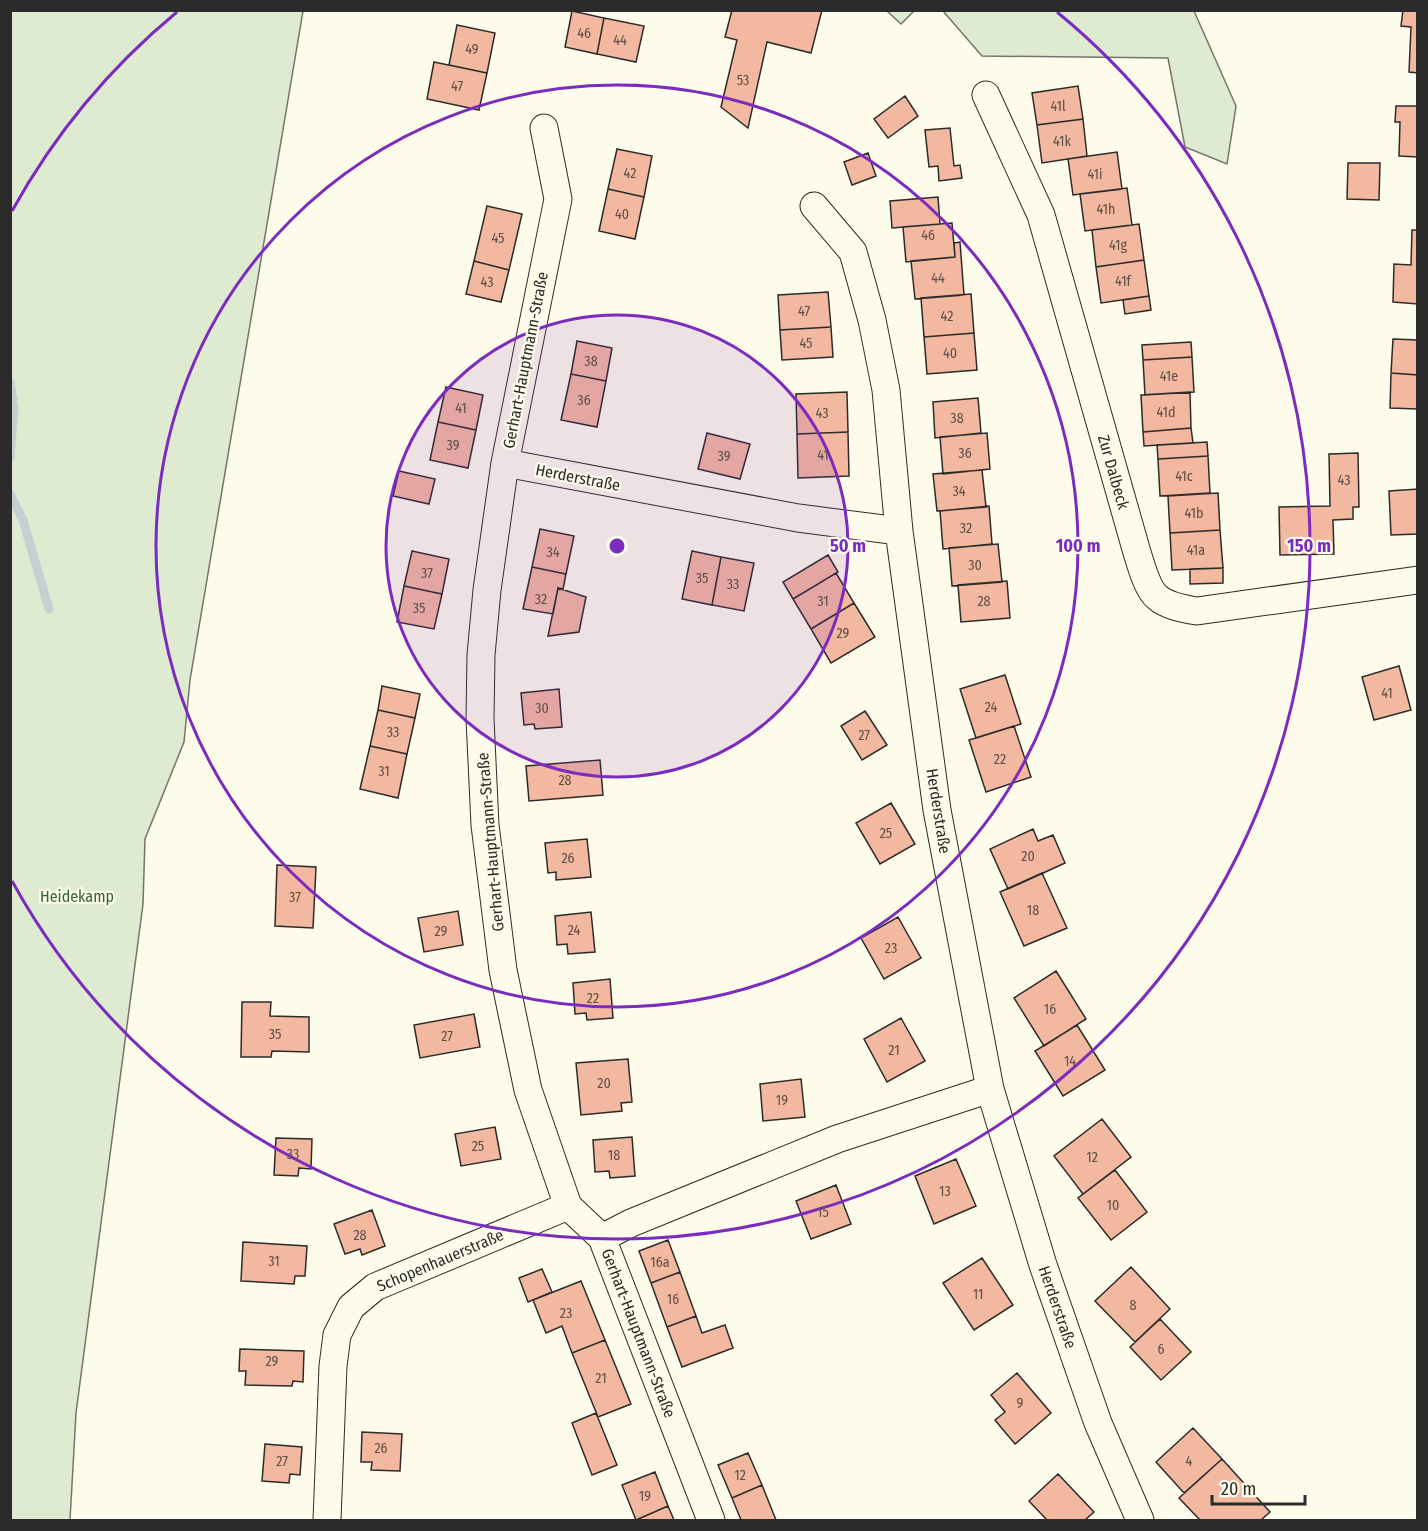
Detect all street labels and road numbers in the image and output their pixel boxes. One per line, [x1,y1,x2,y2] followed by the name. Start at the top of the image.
[499,270,552,450] street label: Gerhart-Hauptmann-Straße
[1094,433,1133,512] street label: Zur Dalbeck
[534,460,622,495] street label: Herderstraße
[473,752,508,932] street label: Gerhart-Hauptmann-Straße
[922,767,955,855] street label: Herderstraße
[374,1225,507,1296] street label: Schopenhauerstraße
[598,1246,680,1420] street label: Gerhart-Hauptmann-Straße
[1035,1263,1081,1351] street label: Herderstraße

